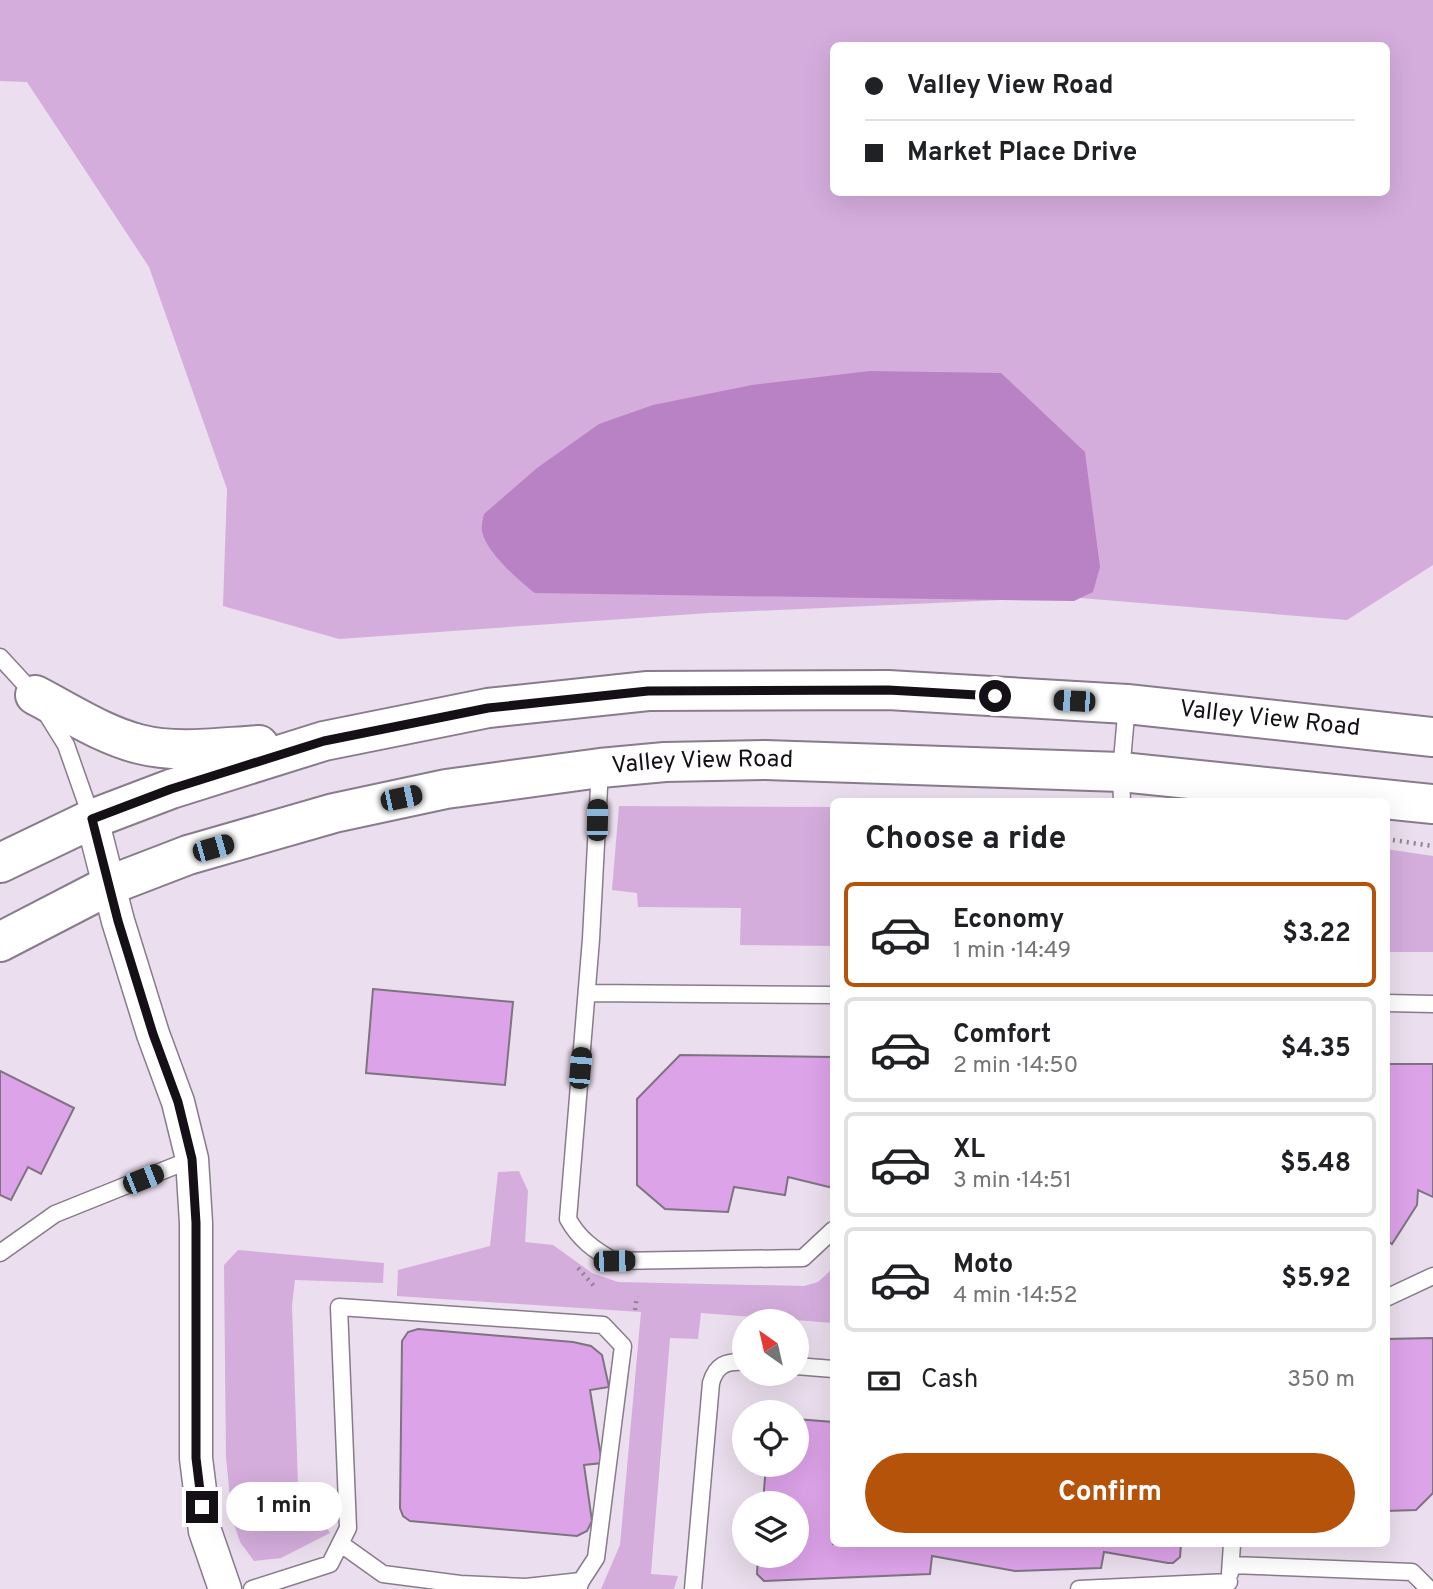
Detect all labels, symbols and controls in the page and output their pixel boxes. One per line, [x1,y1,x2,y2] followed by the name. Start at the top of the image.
[907,70,1114,103] text: Valley View Road
[907,137,1137,170] text: Market Place Drive
[979,680,1011,712] route start
[1053,689,1096,713] car
[1178,695,1362,744] street label: Valley View Road
[610,745,794,782] street label: Valley View Road
[379,783,424,813] car
[587,799,608,841] car
[865,820,1066,860] text: Choose a ride
[190,832,237,864] car
[869,903,932,966] icon: car
[953,904,1064,937] text: Economy
[1282,918,1351,951] text: $3.22
[953,937,1071,966] text: 1 min · 14:49
[869,1018,932,1081] icon: car
[953,1019,1051,1052] text: Comfort
[1281,1033,1351,1066] text: $4.35
[568,1046,593,1090] car
[953,1052,1078,1081] text: 2 min · 14:50
[869,1133,932,1196] icon: car
[953,1134,985,1167] text: XL
[1280,1148,1351,1181] text: $5.48
[120,1161,167,1197] car
[953,1167,1072,1196] text: 3 min · 14:51
[869,1248,932,1311] icon: car
[953,1249,1013,1282] text: Moto
[593,1250,636,1272] car
[1281,1263,1351,1296] text: $5.92
[953,1282,1078,1311] text: 4 min · 14:52
[732,1309,808,1386] north arrow
[732,1309,809,1568] map controls
[865,1362,903,1400] icon: cash
[921,1364,978,1397] text: Cash
[1287,1366,1355,1395] text: 350 m
[732,1400,809,1477] button: locate
[865,1453,1355,1533] button: Confirm
[227,1482,342,1532] callout: 1 min
[186,1491,218,1523] route end
[732,1491,809,1568] button: layers
[256,1492,312,1521] text: 1 min

